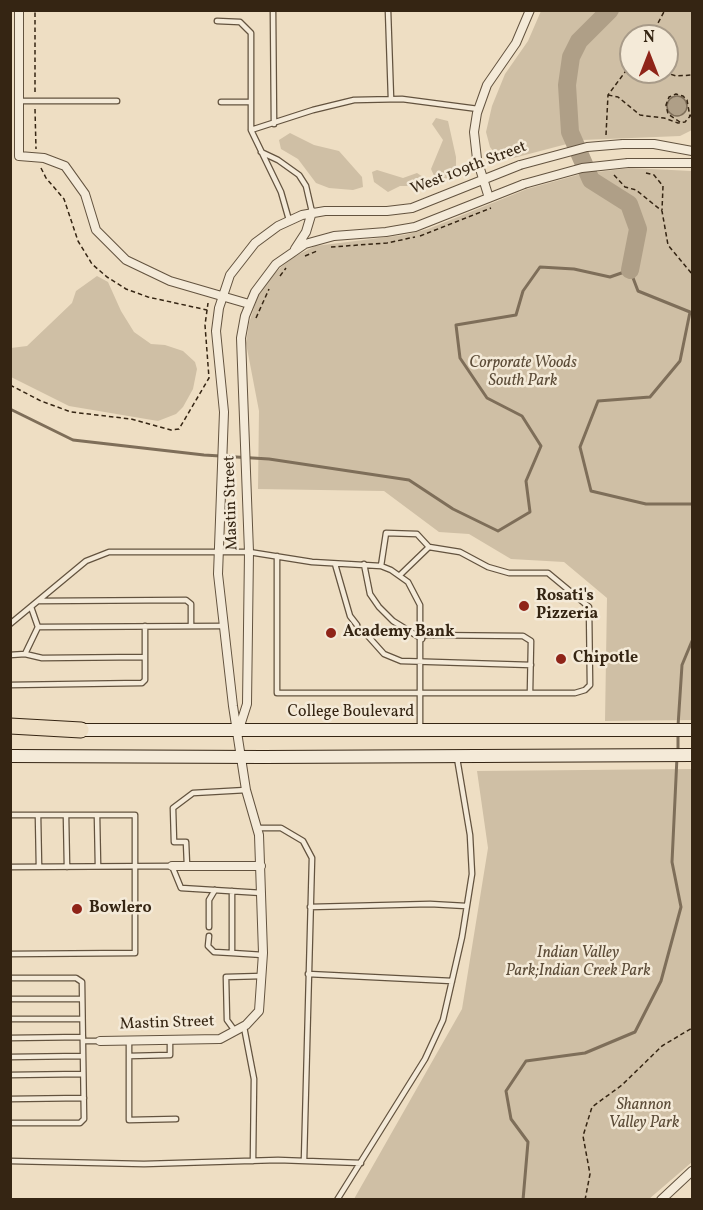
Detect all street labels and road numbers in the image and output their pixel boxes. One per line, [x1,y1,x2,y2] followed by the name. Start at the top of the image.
[408,138,530,200] street label: West 109th Street
[221,455,243,551] street label: Mastin Street
[288,703,414,723] street label: College Boulevard
[119,1013,215,1035] street label: Mastin Street

